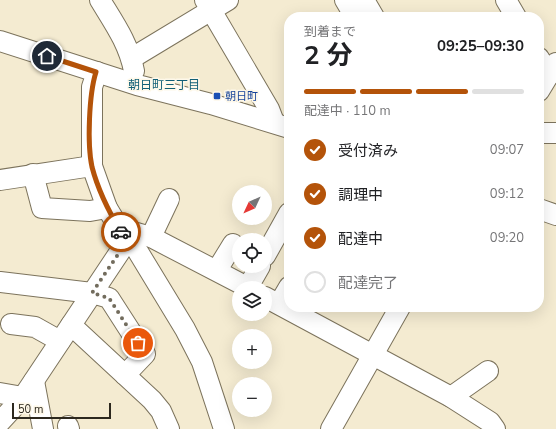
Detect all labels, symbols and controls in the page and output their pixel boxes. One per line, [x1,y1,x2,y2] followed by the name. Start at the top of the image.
[304,23,356,41] text: 到着まで
[437,36,524,56] text: 09:25–09:30
[304,38,353,73] text: 2 分
[30,39,64,73] pin
[36,45,58,67] icon: home
[128,77,200,93] district label: 朝日町三丁目
[225,89,258,104] place label: 朝日町
[212,91,222,101] marker: 朝日町
[304,102,391,120] text: 配達中 · 110 m
[304,139,326,161] icon: check
[338,141,398,161] text: 受付済み
[490,141,524,159] text: 09:07
[304,183,326,205] icon: check
[232,185,272,225] north arrow
[232,185,272,417] map controls
[338,185,383,205] text: 調理中
[490,185,524,203] text: 09:12
[101,212,141,252] courier
[110,221,132,243] icon: car
[304,227,326,249] icon: check
[338,229,383,249] text: 配達中
[490,229,524,247] text: 09:20
[232,233,272,273] button: locate
[338,273,398,293] text: 配達完了
[232,281,272,321] button: layers
[121,326,155,360] pin
[232,329,272,369] button: +
[127,332,149,354] icon: bag
[232,377,272,417] button: −
[12,401,111,420] scale bar
[18,402,43,417] text: 50 m

